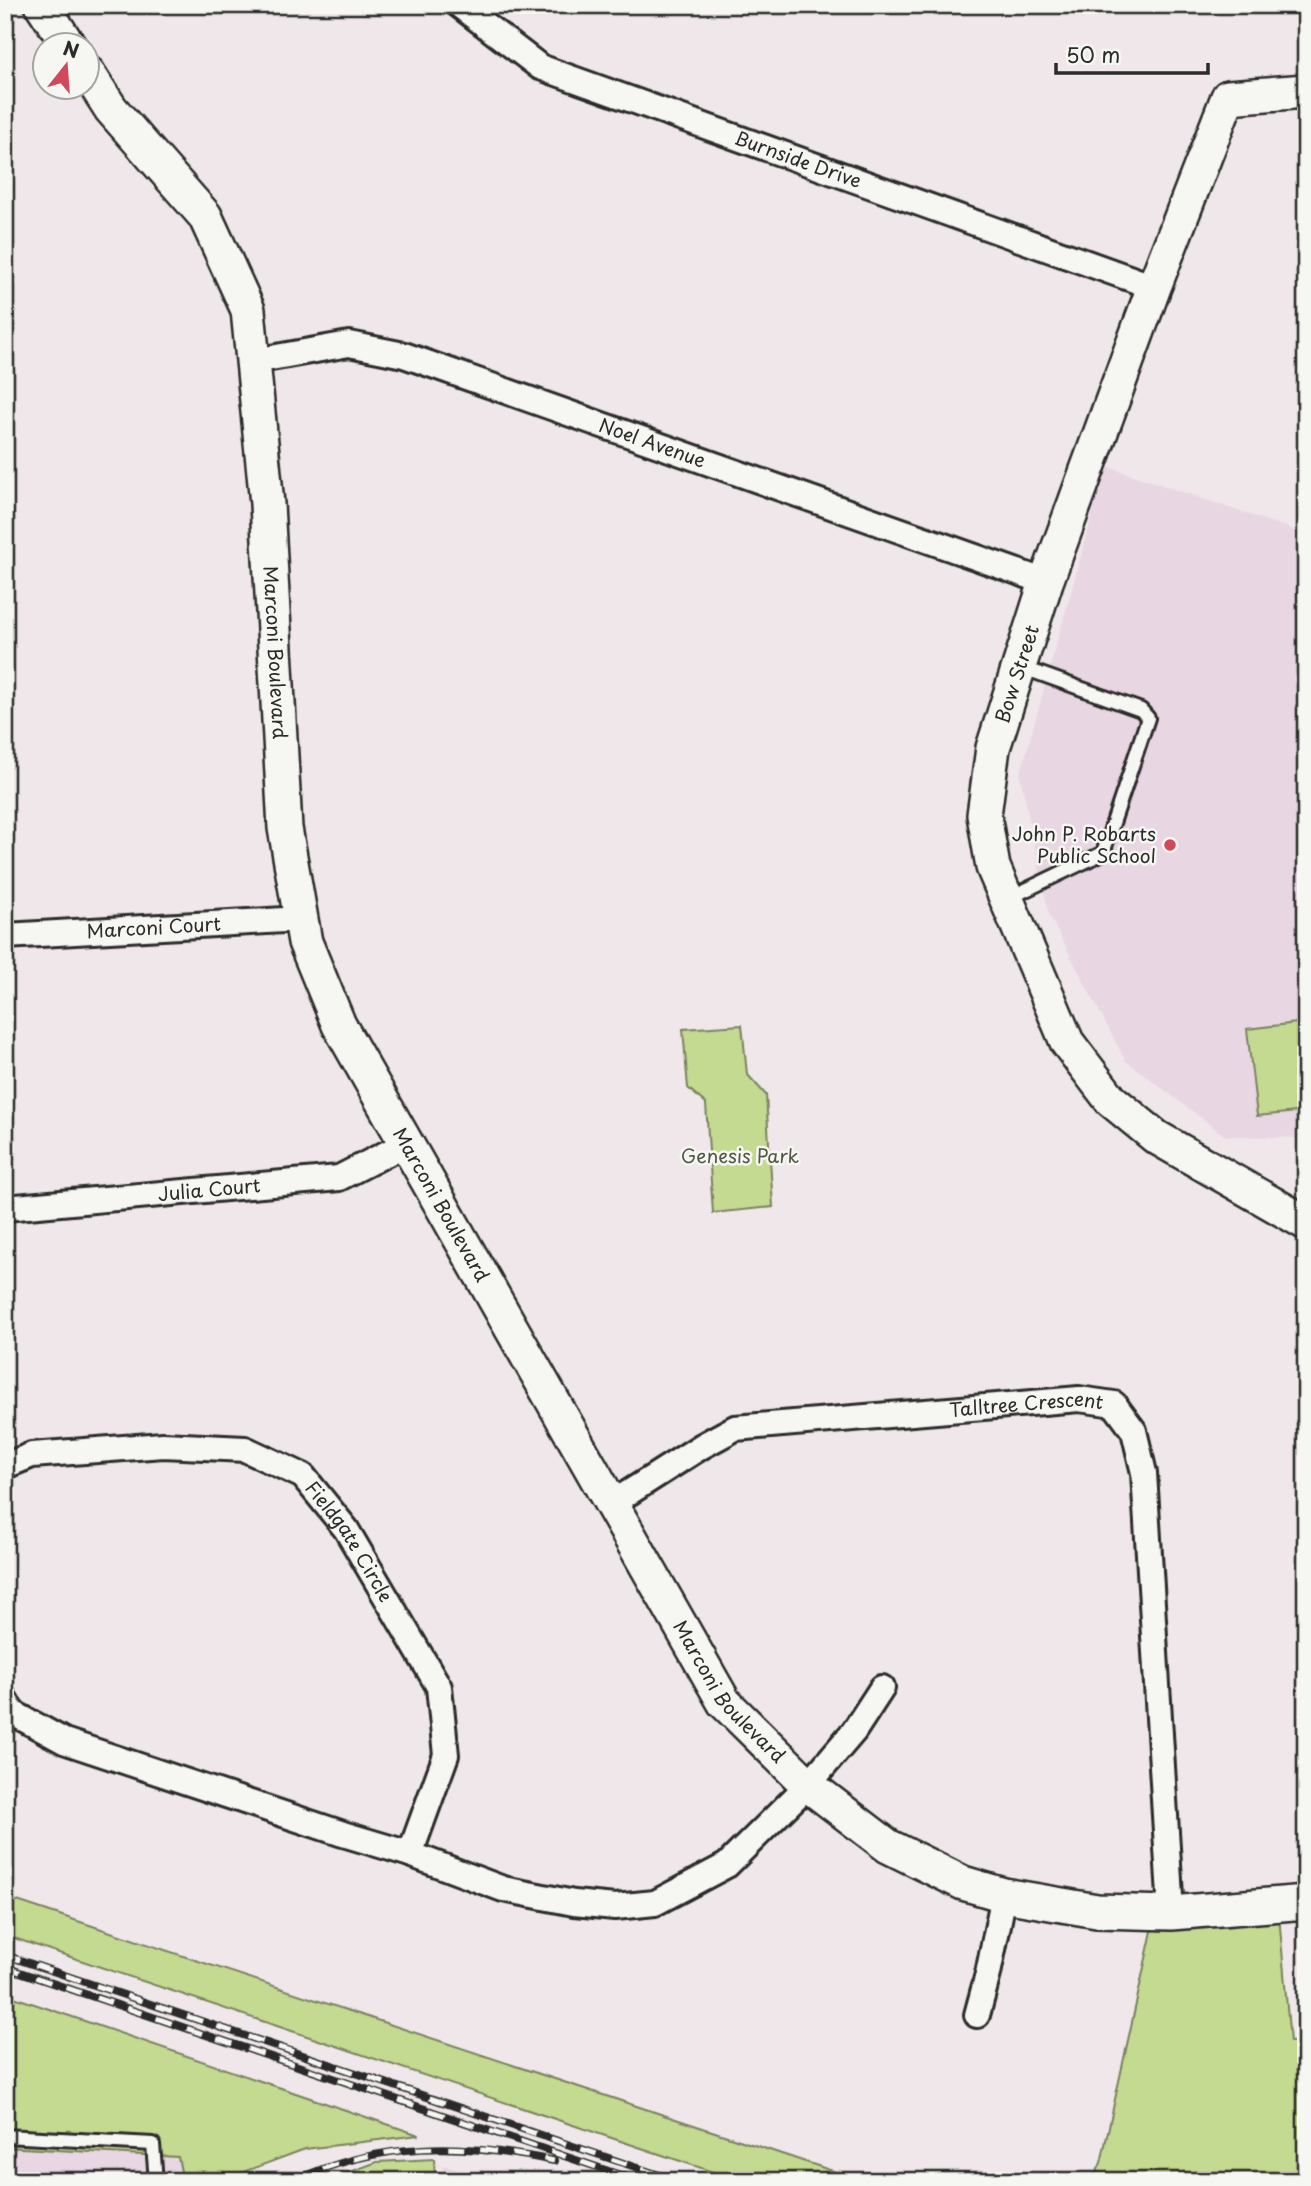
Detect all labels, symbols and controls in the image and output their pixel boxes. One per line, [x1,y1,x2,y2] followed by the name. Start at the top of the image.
[32,32,102,102] north arrow
[1056,32,1208,76] scale bar
[60,33,83,64] text: N
[1066,38,1120,70] text: 50 m
[731,123,866,194] street label: Burnside Drive
[596,410,710,474] street label: Noel Avenue
[257,565,295,740] street label: Marconi Boulevard
[987,621,1045,726] street label: Bow Street
[1012,819,1156,869] place label: John P. Robarts Public School
[1162,837,1178,853] marker: John P. Robarts Public School
[86,909,222,944] street label: Marconi Court
[387,1122,497,1287] street label: Marconi Boulevard
[681,1141,800,1169] park label: Genesis Park
[157,1170,262,1207] street label: Julia Court
[948,1383,1106,1423] street label: Talltree Crescent
[299,1474,401,1607] street label: Fieldgate Circle
[667,1615,793,1769] street label: Marconi Boulevard

